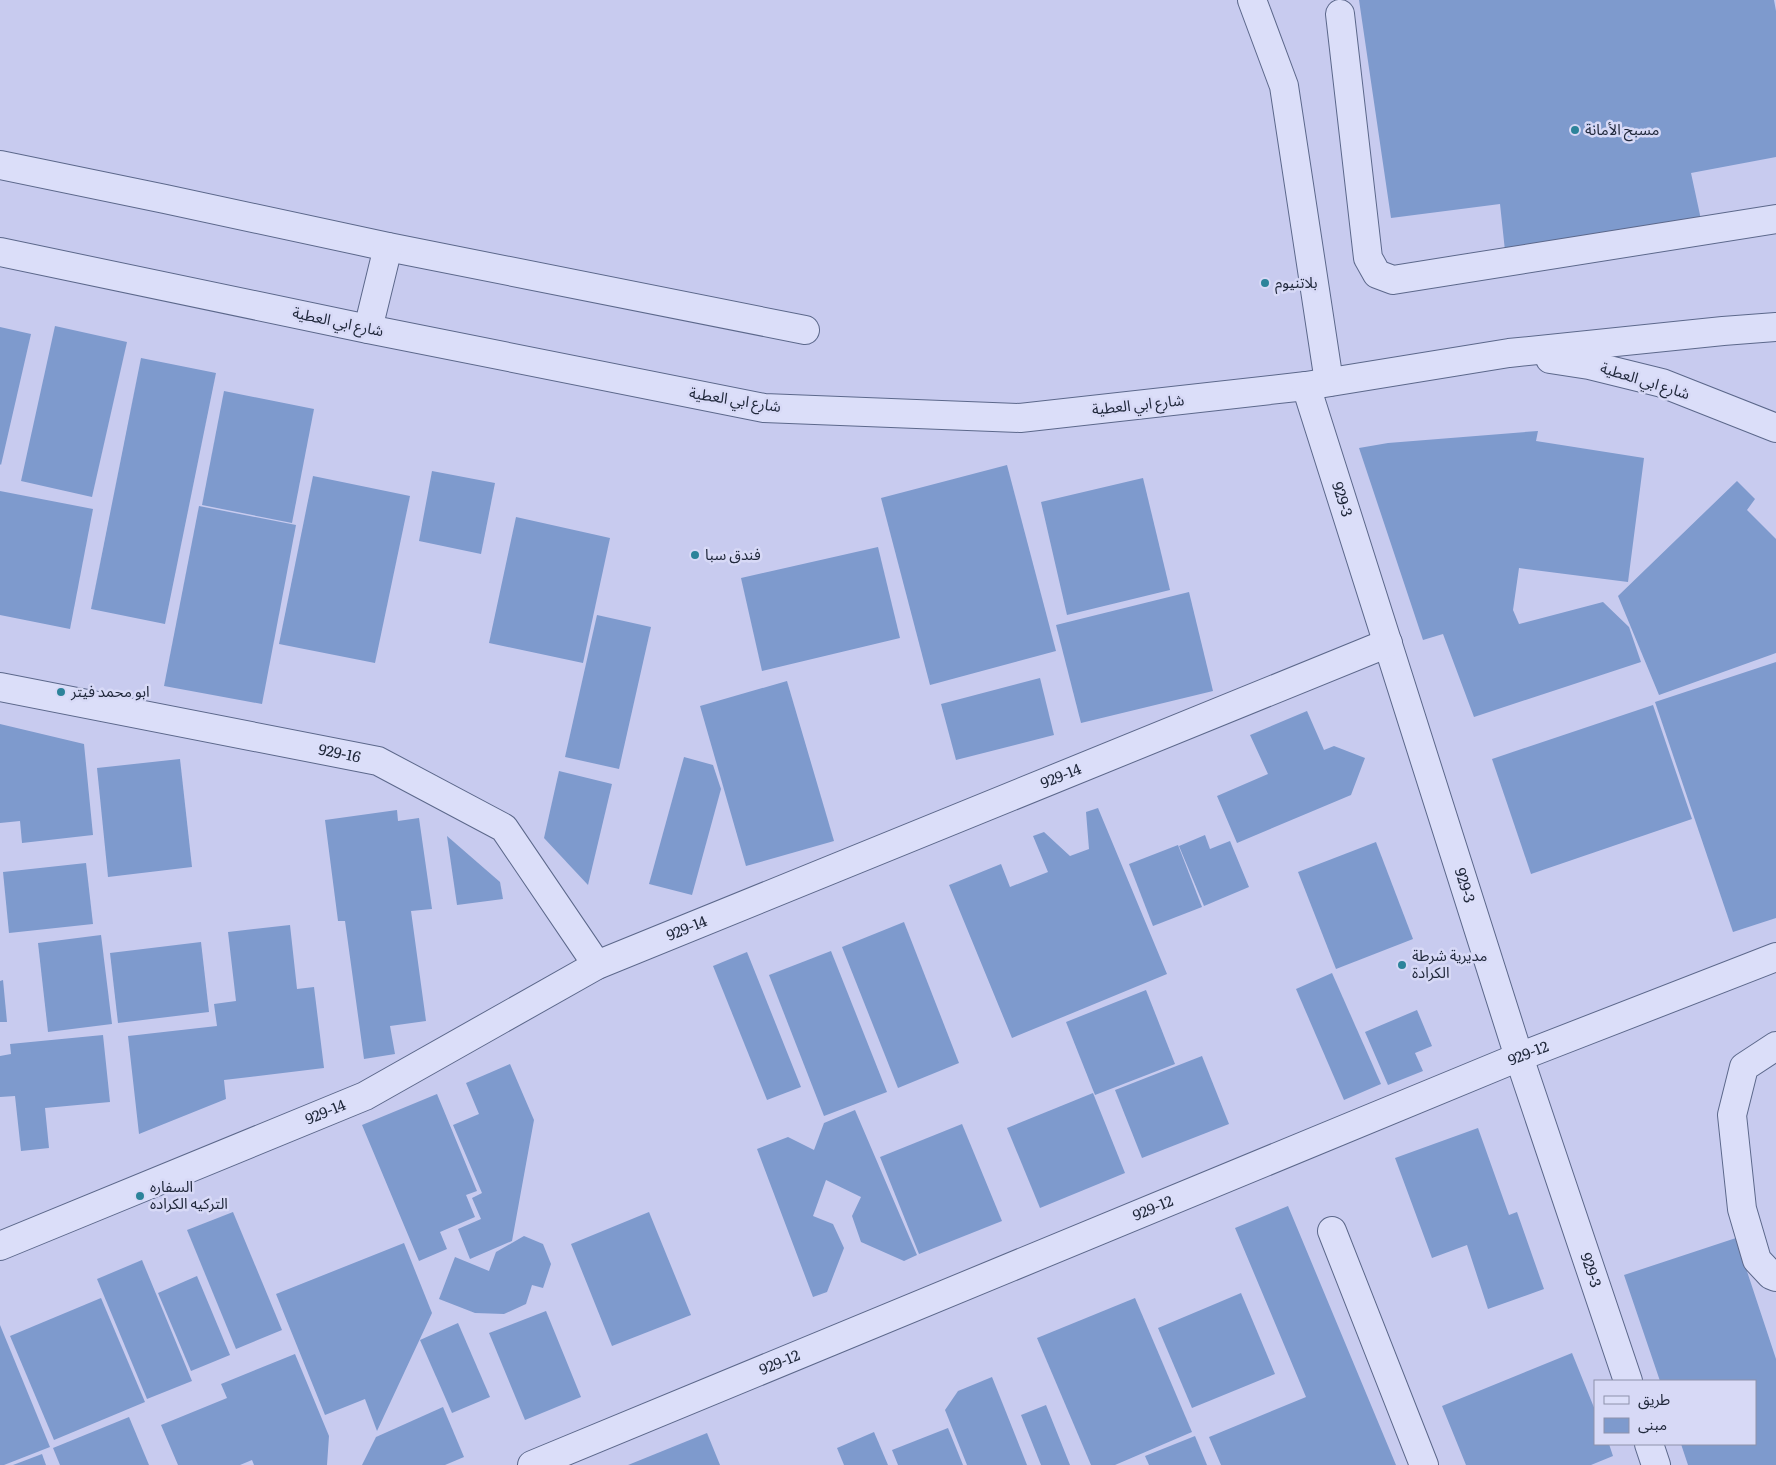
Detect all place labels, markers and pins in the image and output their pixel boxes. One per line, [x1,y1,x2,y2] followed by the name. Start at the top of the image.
[1585,117,1659,142] place label: مسبح الأمانة
[1569,124,1581,136] marker: مسبح الأمانة
[1275,270,1318,294] place label: بلاتنيوم
[1259,277,1271,289] marker: بلاتنيوم
[705,542,761,565] place label: فندق سبا
[689,549,701,561] marker: فندق سبا
[70,679,150,702] place label: ابو محمد فيتر
[55,686,67,698] marker: ابو محمد فيتر
[1412,943,1487,983] place label: مديرية شرطة الكرادة
[1396,959,1408,971] marker: مديرية شرطة الكرادة
[150,1174,228,1214] place label: السفاره التركيه الكراده
[134,1190,146,1202] marker: السفاره التركيه الكراده

